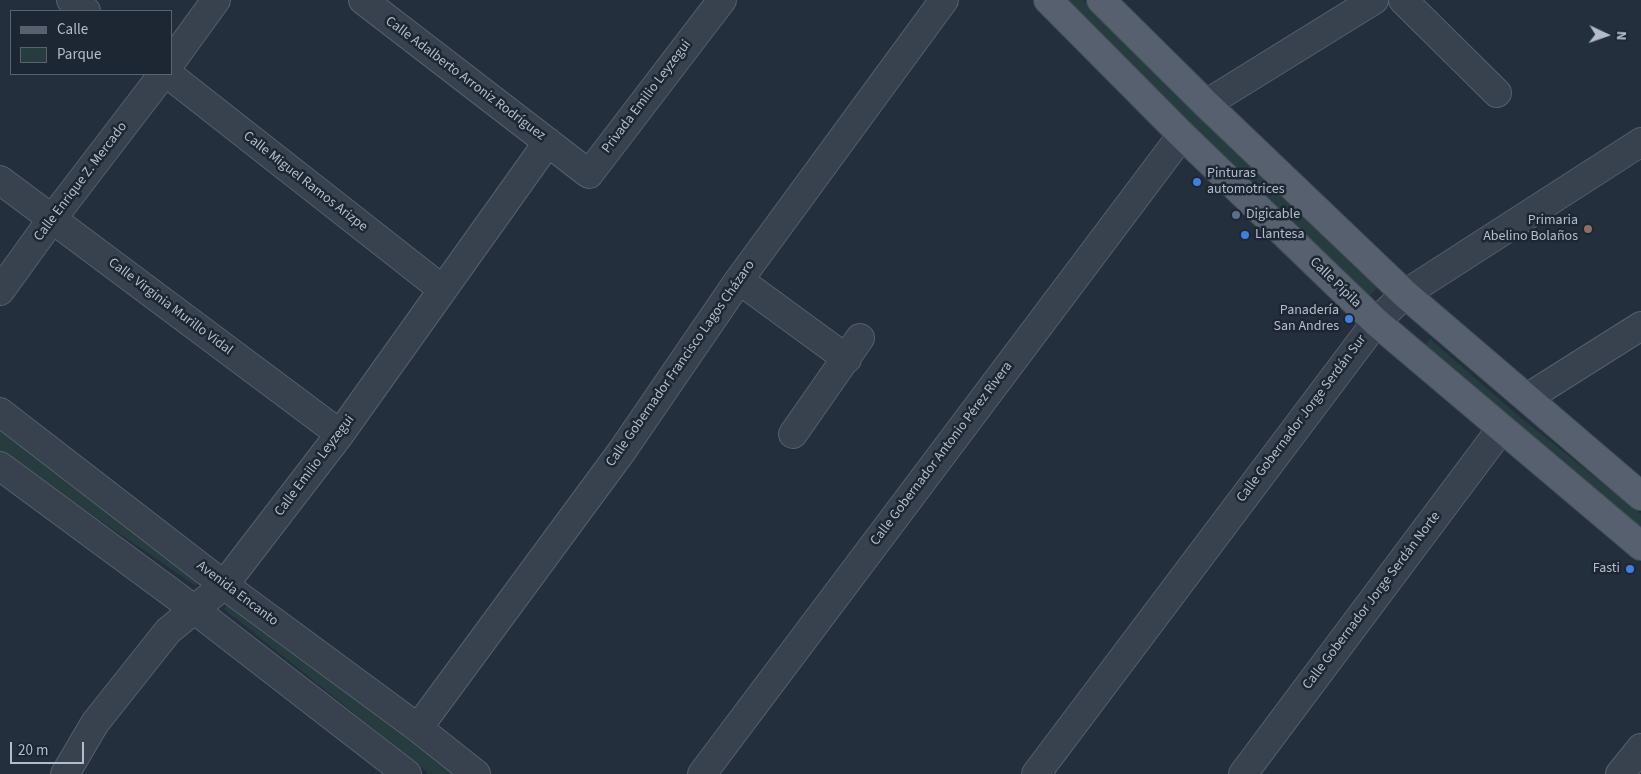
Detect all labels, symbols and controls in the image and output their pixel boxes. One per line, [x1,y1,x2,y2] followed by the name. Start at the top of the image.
[10,10,172,75] legend
[1581,10,1631,60] north arrow
[382,13,548,145] street label: Calle Adalberto Arroniz Rodríguez
[57,19,88,40] text: Calle
[1611,31,1631,41] text: N
[599,37,695,157] street label: Privada Emilio Leyzegui
[57,44,101,65] text: Parque
[31,119,131,245] street label: Calle Enrique Z. Mercado
[240,128,370,236] street label: Calle Miguel Ramos Arizpe
[1207,166,1285,198] place label: Pinturas automotrices
[1191,176,1203,188] marker: Pinturas automotrices
[1246,207,1300,223] place label: Digicable
[1230,209,1242,221] marker: Digicable
[1483,213,1578,246] place label: Primaria Abelino Bolaños
[1582,223,1594,235] marker: Primaria Abelino Bolaños
[1255,227,1304,243] place label: Llantesa
[1239,229,1251,241] marker: Llantesa
[1306,254,1364,312] street label: Calle Pípila
[104,255,236,359] street label: Calle Virginia Murillo Vidal
[603,258,759,470] street label: Calle Gobernador Francisco Lagos Cházaro
[1273,303,1339,336] place label: Panadería San Andres
[1343,313,1355,325] marker: Panadería San Andres
[1233,332,1371,506] street label: Calle Gobernador Jorge Serdán Sur
[867,359,1017,549] street label: Calle Gobernador Antonio Pérez Rivera
[271,412,359,520] street label: Calle Emilio Leyzegui
[1300,509,1444,693] street label: Calle Gobernador Jorge Serdán Norte
[193,558,281,630] street label: Avenida Encanto
[1593,561,1620,577] place label: Fasti
[1624,563,1636,575] marker: Fasti
[12,732,86,764] scale bar
[18,740,48,761] text: 20 m

